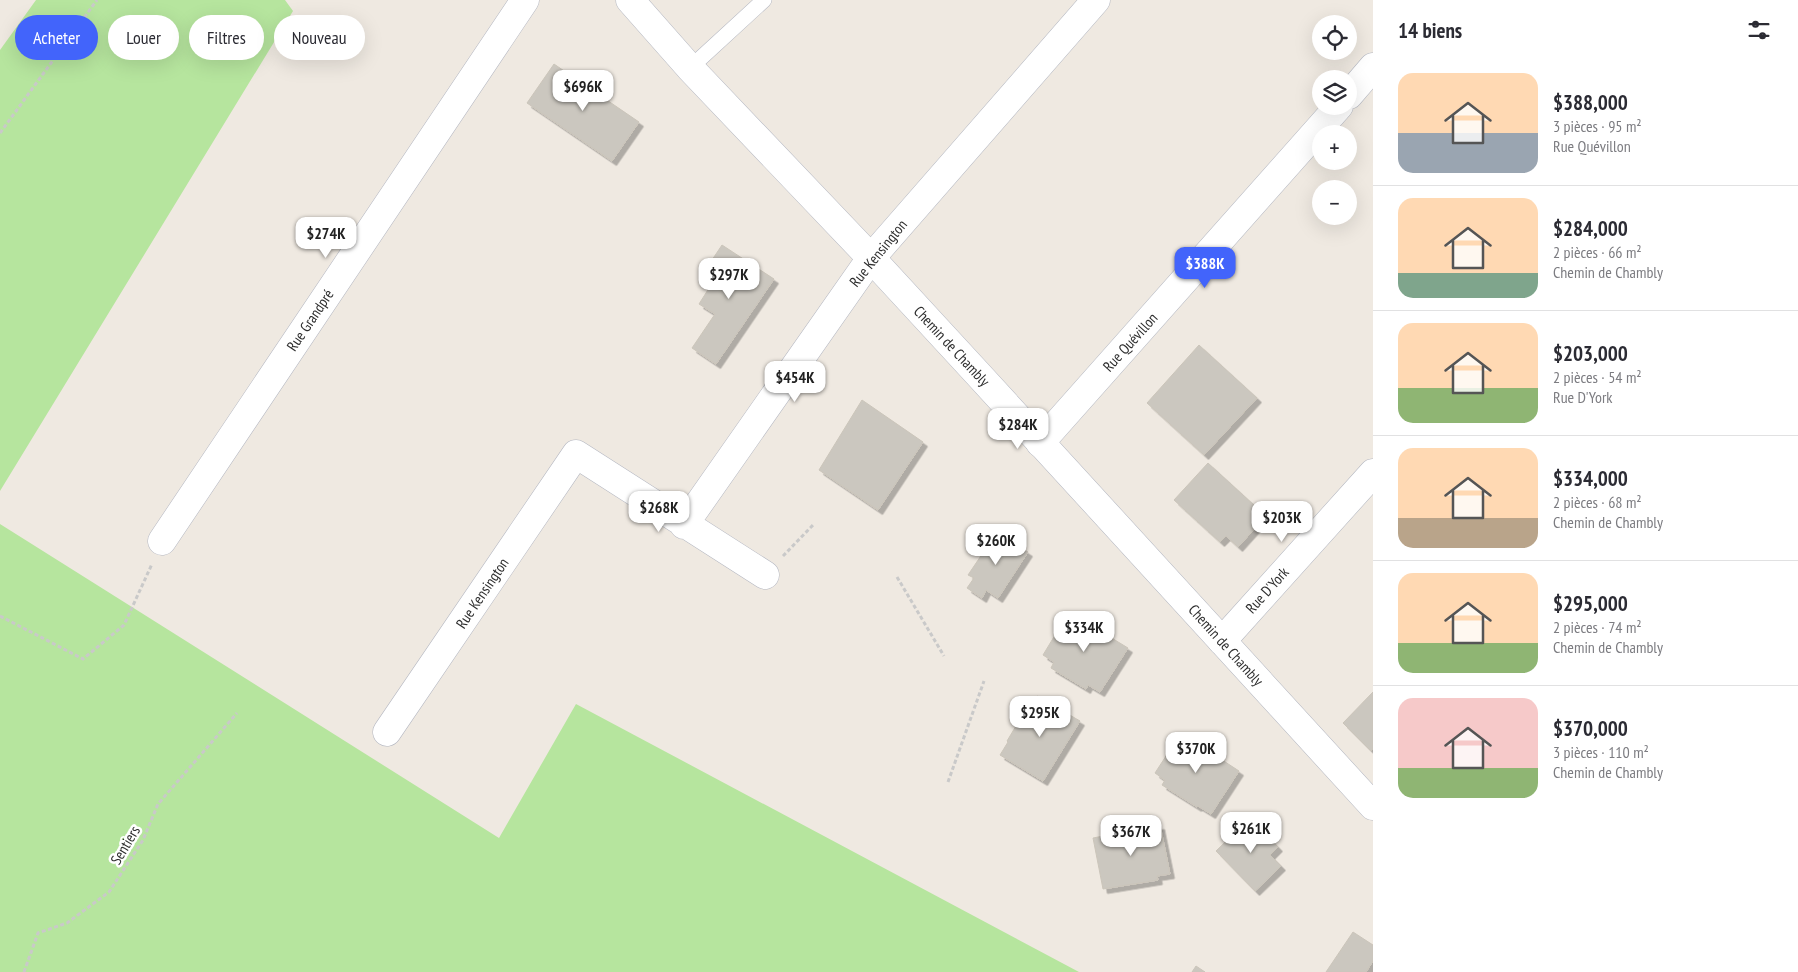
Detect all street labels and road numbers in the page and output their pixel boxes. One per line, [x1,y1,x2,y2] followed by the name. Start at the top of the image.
[845,215,911,291] street label: Rue Kensington
[282,285,338,355] street label: Rue Grandpré
[910,302,994,390] street label: Chemin de Chambly
[1099,309,1161,375] street label: Rue Quévillon
[451,554,513,632] street label: Rue Kensington
[1241,563,1293,617] street label: Rue D'York
[1184,600,1268,690] street label: Chemin de Chambly
[106,822,144,868] street label: Sentiers

